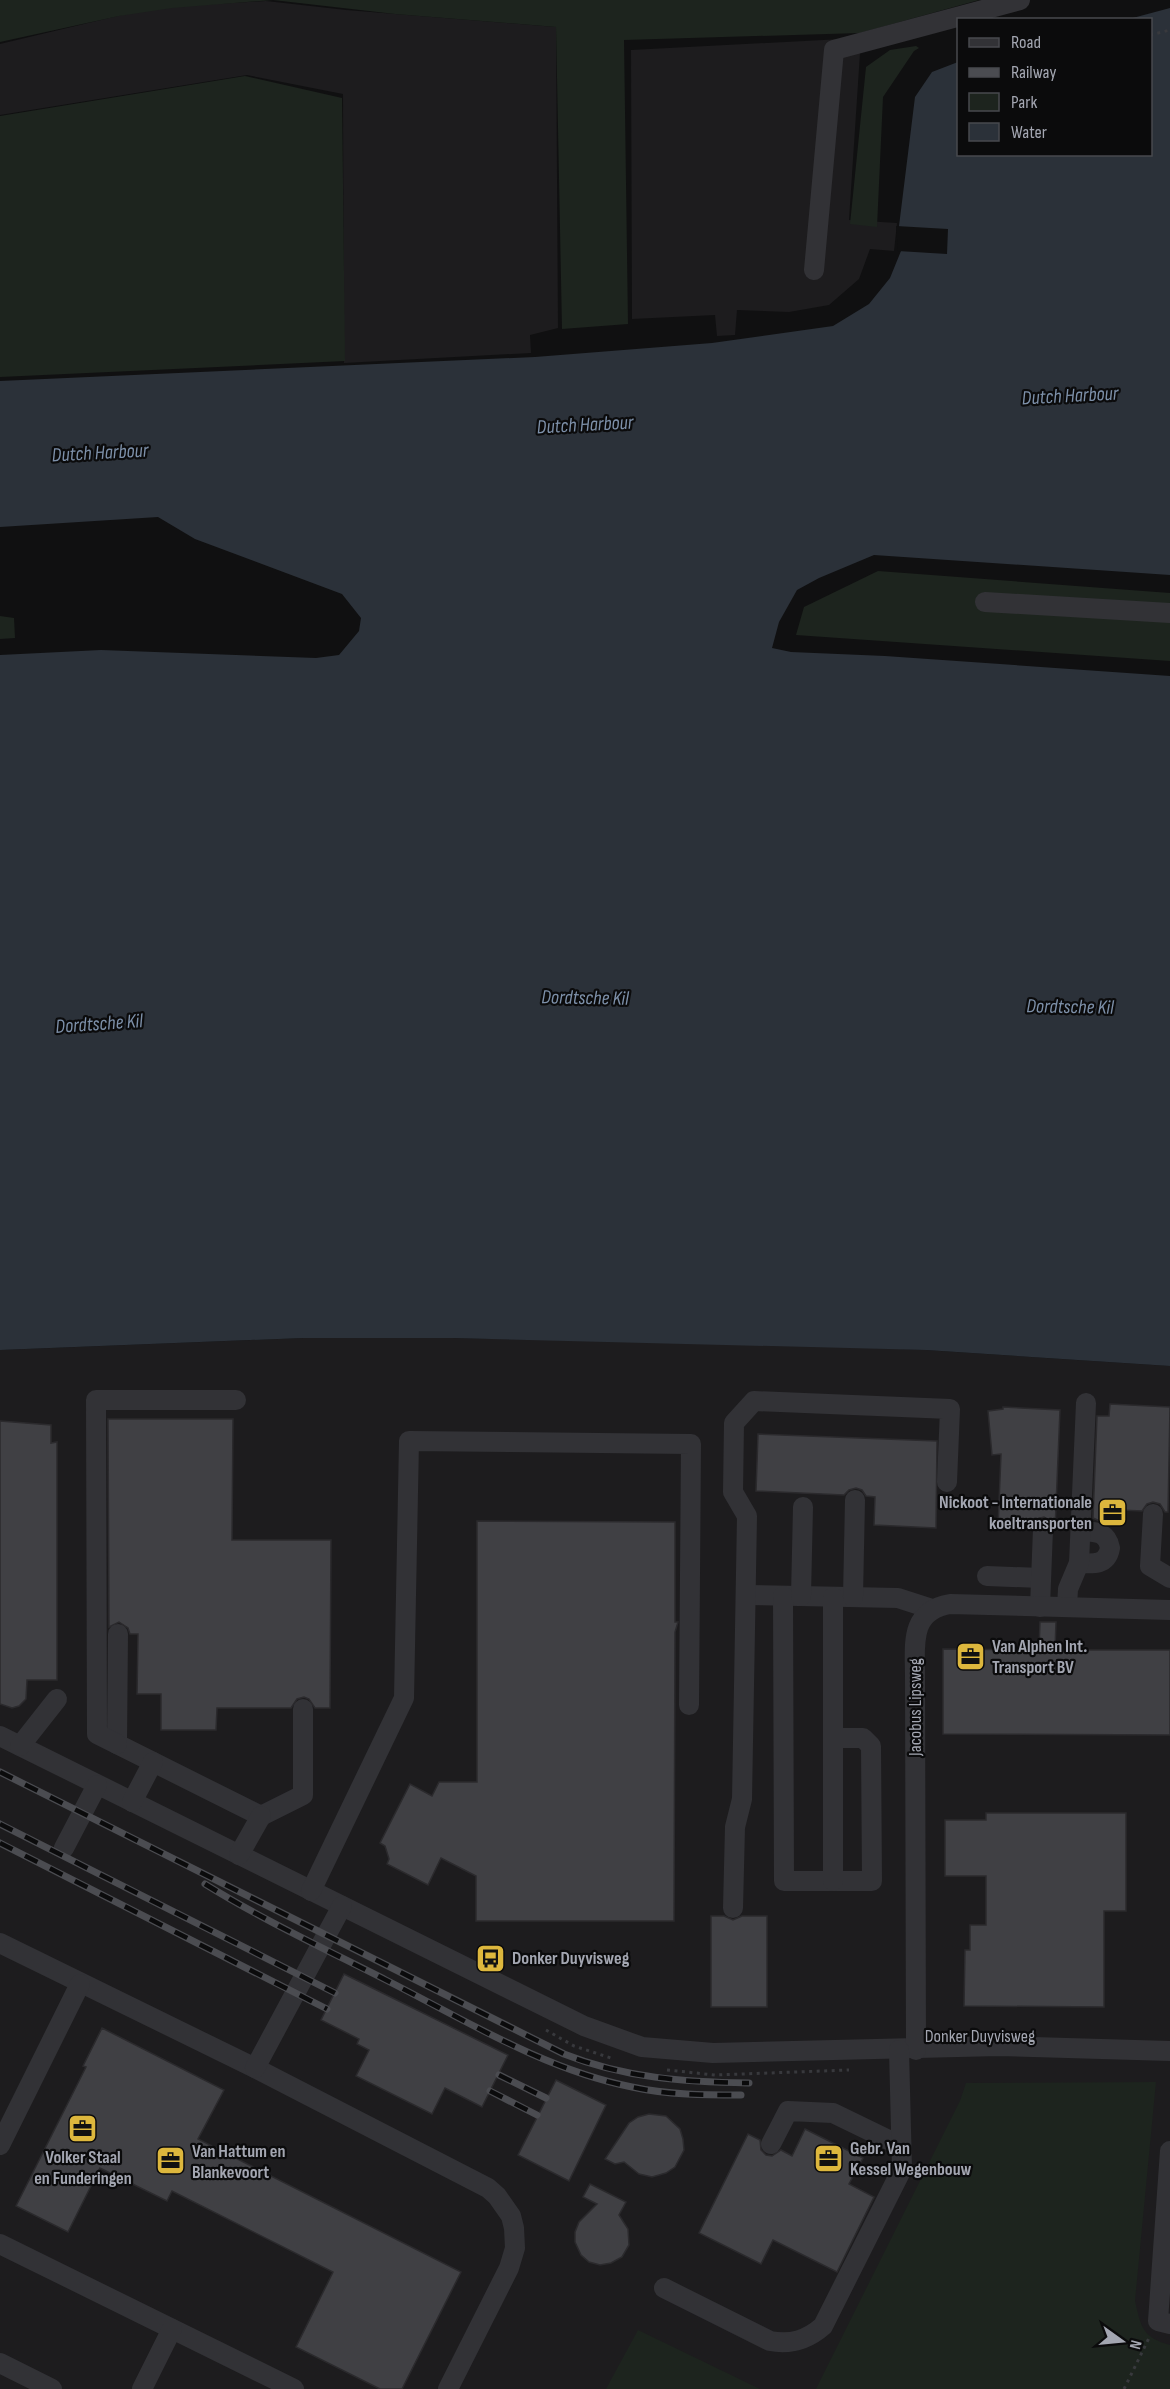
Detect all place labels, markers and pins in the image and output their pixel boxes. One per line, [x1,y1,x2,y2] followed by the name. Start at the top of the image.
[939,1492,1092,1534] place label: Nickoot - Internationale koeltransporten
[1097,1496,1129,1528] office icon: Nickoot - Internationale koeltransporten
[992,1636,1087,1678] place label: Van Alphen Int. Transport BV
[955,1640,987,1672] office icon: Van Alphen Int. Transport BV
[475,1942,507,1974] bus stop icon: Donker Duyvisweg
[512,1948,630,1969] place label: Donker Duyvisweg
[67,2112,99,2144] office icon: Volker Staal en Funderingen
[850,2138,972,2180] place label: Gebr. Van Kessel Wegenbouw
[192,2141,286,2183] place label: Van Hattum en Blankevoort
[813,2142,845,2174] office icon: Gebr. Van Kessel Wegenbouw
[155,2145,187,2177] office icon: Van Hattum en Blankevoort
[34,2147,132,2189] place label: Volker Staal en Funderingen

